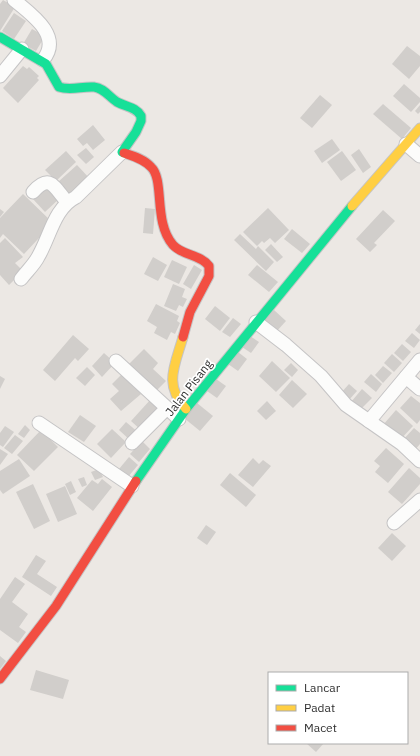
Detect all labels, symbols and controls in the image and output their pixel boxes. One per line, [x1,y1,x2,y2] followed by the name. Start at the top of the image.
[162,356,216,419] street label: Jalan Pisang
[268,672,408,744] legend
[304,680,341,695] text: Lancar
[304,700,335,715] text: Padat
[304,720,337,735] text: Macet

